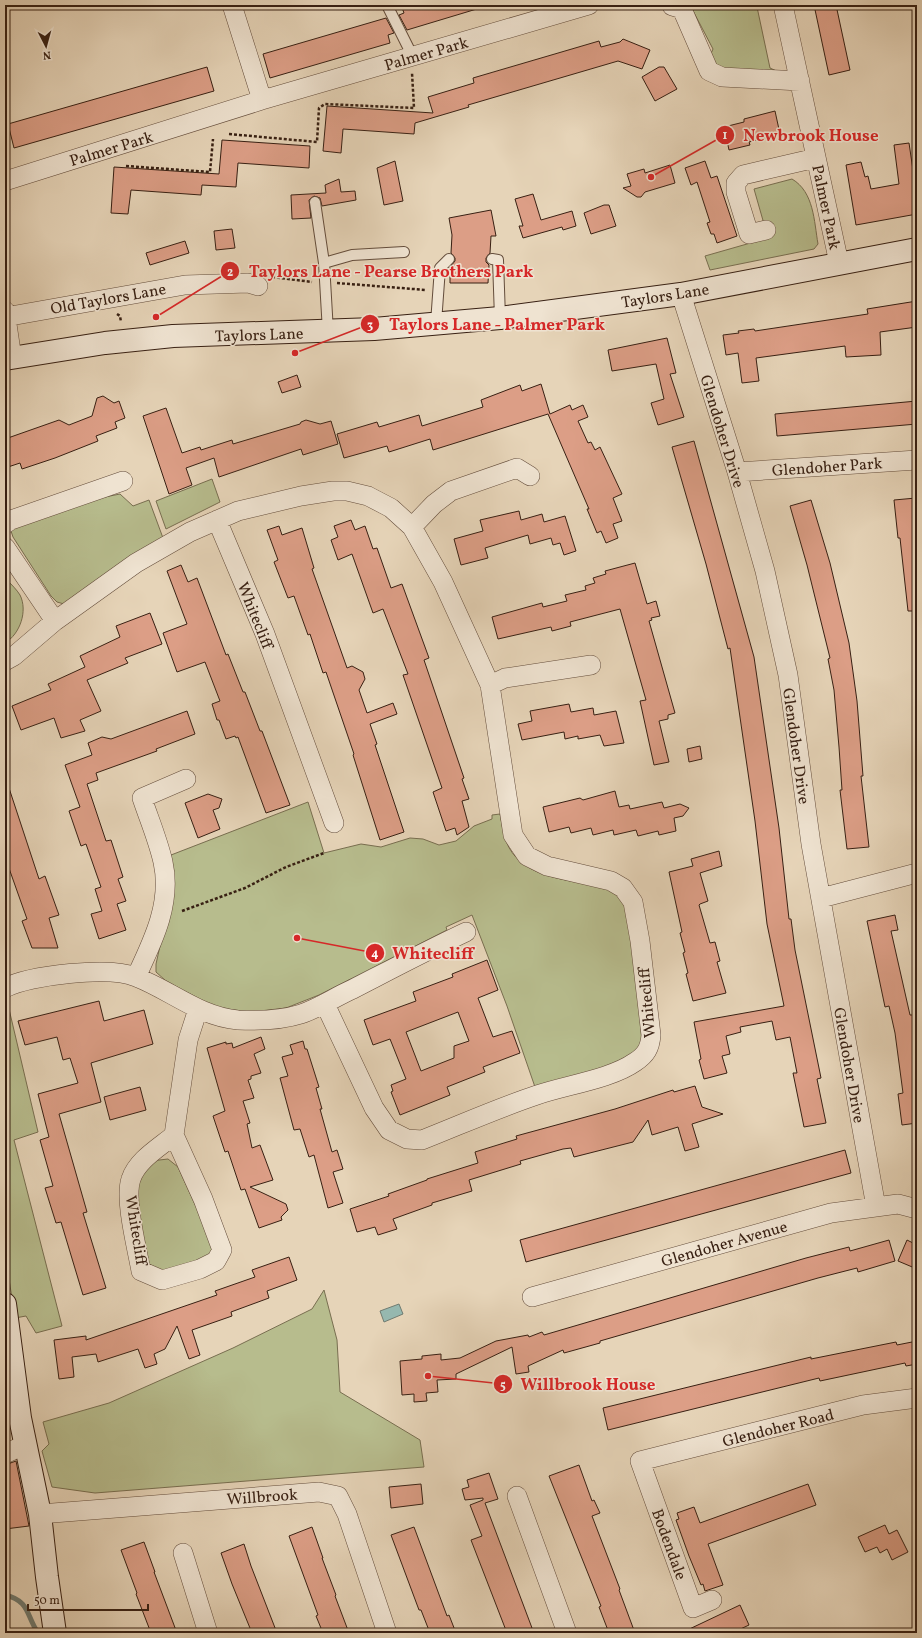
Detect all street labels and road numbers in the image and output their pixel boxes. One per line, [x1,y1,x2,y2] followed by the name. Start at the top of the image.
[382,32,471,77] street label: Palmer Park
[67,127,156,173] street label: Palmer Park
[805,163,845,252] street label: Palmer Park
[49,279,168,321] street label: Old Taylors Lane
[620,279,711,315] street label: Taylors Lane
[214,323,304,349] street label: Taylors Lane
[693,372,749,491] street label: Glendoher Drive
[771,453,883,483] street label: Glendoher Park
[231,579,278,654] street label: Whitecliff
[776,687,814,806] street label: Glendoher Drive
[634,966,662,1039] street label: Whitecliff
[827,1006,869,1125] street label: Glendoher Drive
[119,1194,152,1268] street label: Whitecliff
[659,1216,790,1273] street label: Glendoher Avenue
[720,1404,837,1453] street label: Glendoher Road
[226,1485,299,1511] street label: Willbrook
[645,1506,691,1583] street label: Bodendale

